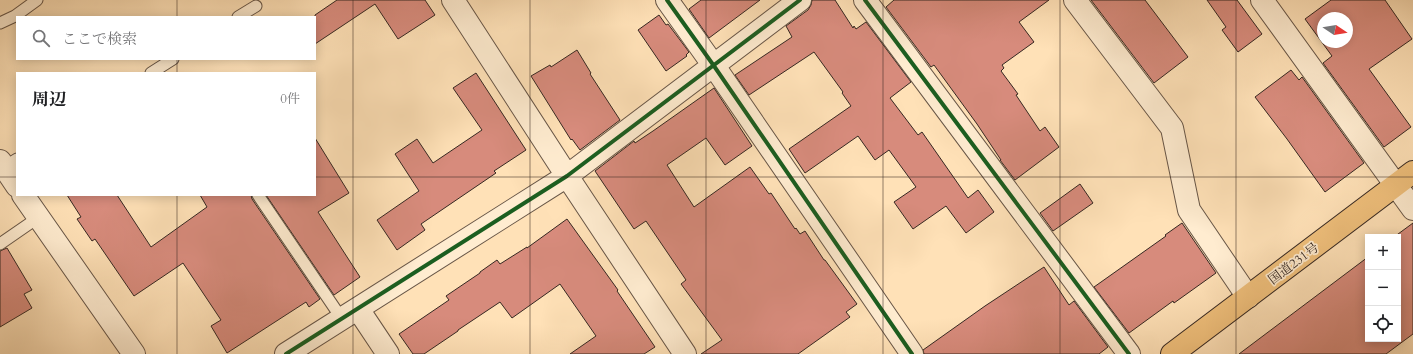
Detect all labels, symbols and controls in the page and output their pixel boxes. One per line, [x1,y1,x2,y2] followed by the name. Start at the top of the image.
[1317,12,1353,48] north arrow
[16,16,316,60] search box
[30,27,52,49] icon: search
[62,29,137,49] text: ここで検索
[32,88,66,111] text: 周辺
[280,90,300,108] text: 0件
[1365,234,1401,342] map controls
[1365,234,1401,270] button: +
[1265,239,1323,289] street label: 国道231号
[1365,270,1401,306] button: −
[1365,306,1401,342] button: locate

